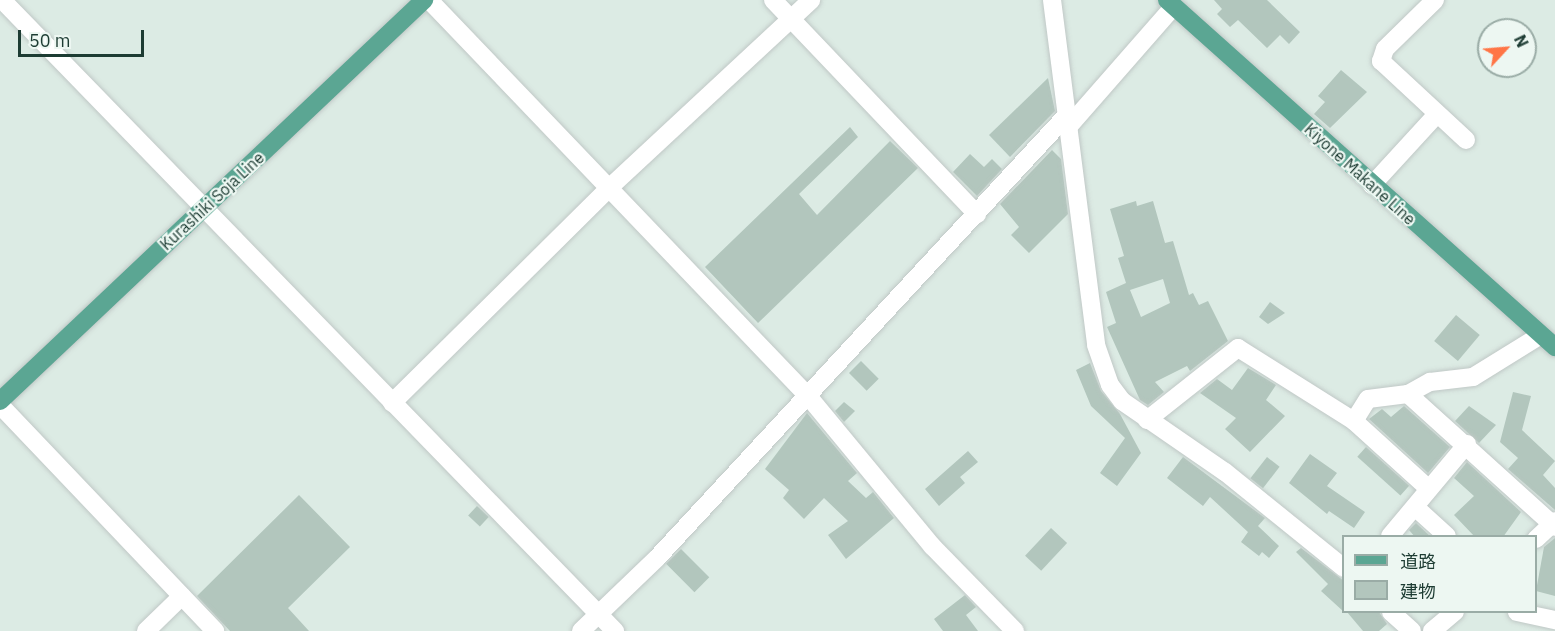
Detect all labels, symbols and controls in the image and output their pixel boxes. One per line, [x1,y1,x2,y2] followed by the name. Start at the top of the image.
[21,18,147,56] scale bar
[1477,18,1537,78] north arrow
[29,29,71,52] text: 50 m
[1510,31,1533,51] text: N
[1301,119,1419,229] street label: Kiyone Makane Line
[156,148,268,254] street label: Kurashiki Soja Line
[1342,535,1537,613] legend
[1400,550,1436,573] text: 道路
[1400,580,1436,603] text: 建物

